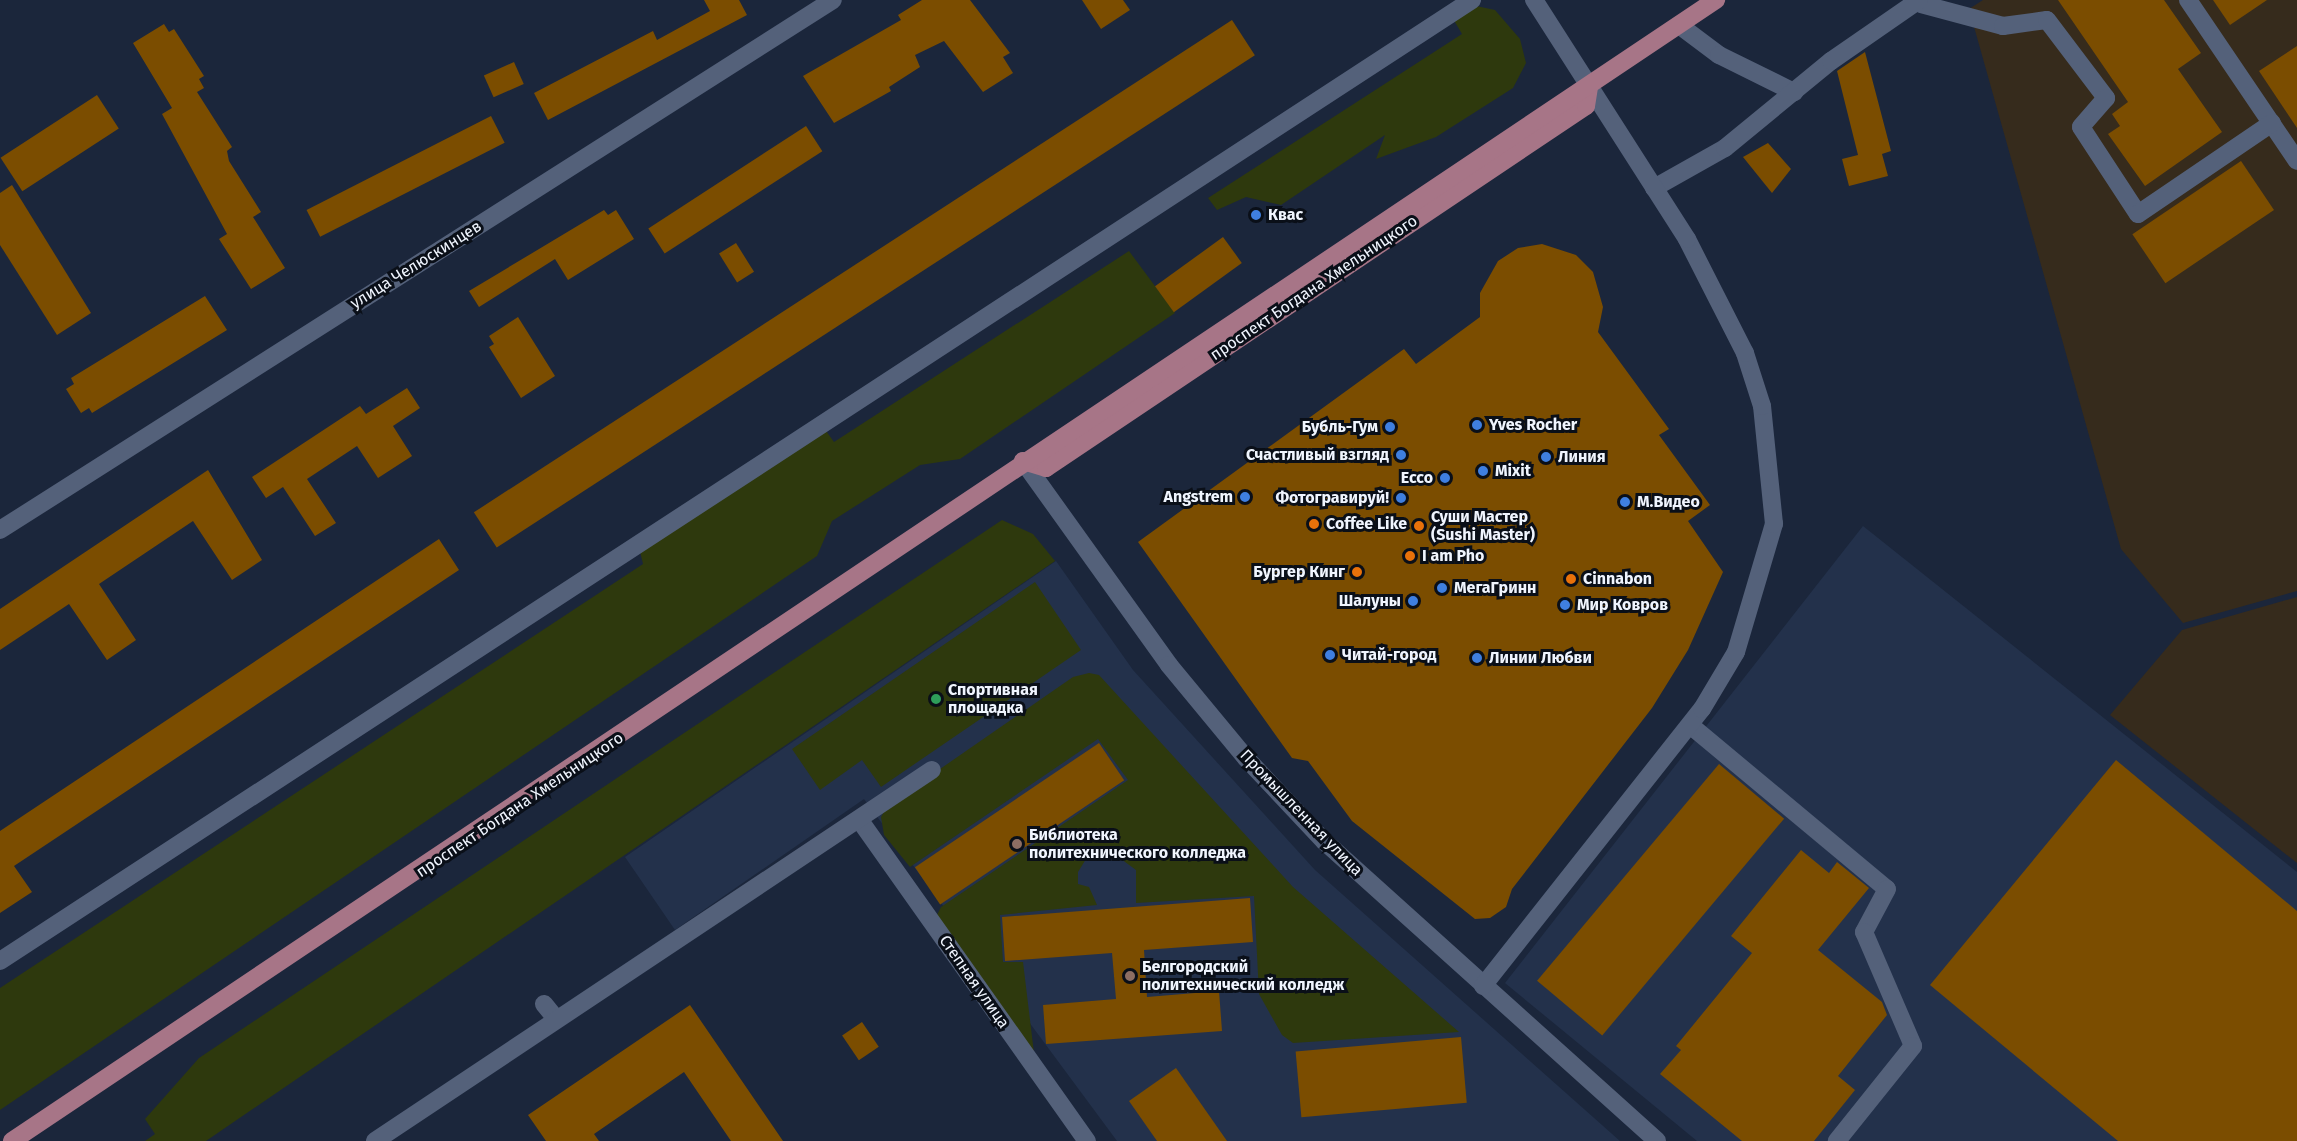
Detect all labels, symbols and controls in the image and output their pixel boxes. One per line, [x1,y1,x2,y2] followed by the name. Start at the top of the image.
[1268,205,1303,225] place label: Квас
[1249,208,1263,222] marker: Квас
[1207,211,1421,365] street label: проспект Богдана Хмельницкого
[347,217,485,313] street label: улица Челюскинцев
[1489,415,1577,435] place label: Yves Rocher
[1302,417,1378,437] place label: Бубль-Гум
[1470,418,1484,432] marker: Yves Rocher
[1383,420,1397,434] marker: Бубль-Гум
[1246,445,1389,465] place label: Счастливый взгляд
[1558,447,1606,467] place label: Линия
[1394,448,1408,462] marker: Счастливый взгляд
[1539,450,1553,464] marker: Линия
[1495,461,1531,481] place label: Mixit
[1476,464,1490,478] marker: Mixit
[1401,468,1433,488] place label: Ecco
[1438,471,1452,485] marker: Ecco
[1163,487,1233,507] place label: Angstrem
[1275,488,1389,508] place label: Фотогравируй!
[1238,490,1252,504] marker: Angstrem
[1394,491,1408,505] marker: Фотогравируй!
[1637,492,1700,512] place label: М.Видео
[1618,495,1632,509] marker: М.Видео
[1431,507,1535,545] place label: Суши Мастер (Sushi Master)
[1326,514,1407,534] place label: Coffee Like
[1307,517,1321,531] marker: Coffee Like
[1412,519,1426,533] marker: Суши Мастер (Sushi Master)
[1422,546,1484,566] place label: I am Pho
[1403,549,1417,563] marker: I am Pho
[1253,562,1345,582] place label: Бургер Кинг
[1350,565,1364,579] marker: Бургер Кинг
[1583,569,1652,589] place label: Cinnabon
[1564,572,1578,586] marker: Cinnabon
[1454,578,1536,598] place label: МегаГринн
[1435,581,1449,595] marker: МегаГринн
[1339,591,1401,611] place label: Шалуны
[1406,594,1420,608] marker: Шалуны
[1577,595,1668,615] place label: Мир Ковров
[1558,598,1572,612] marker: Мир Ковров
[1342,645,1436,665] place label: Читай-город
[1323,648,1337,662] marker: Читай-город
[1489,648,1592,668] place label: Линии Любви
[1470,651,1484,665] marker: Линии Любви
[948,680,1038,718] place label: Спортивная площадка
[929,692,943,706] marker: Спортивная площадка
[413,728,627,882] street label: проспект Богдана Хмельницкого
[1236,746,1366,880] street label: Промышленная улица
[1029,825,1246,863] place label: Библиотека политехнического колледжа
[1010,837,1024,851] marker: Библиотека политехнического колледжа
[935,932,1013,1032] street label: Степная улица
[1142,957,1344,995] place label: Белгородский политехнический колледж
[1123,969,1137,983] marker: Белгородский политехнический колледж

